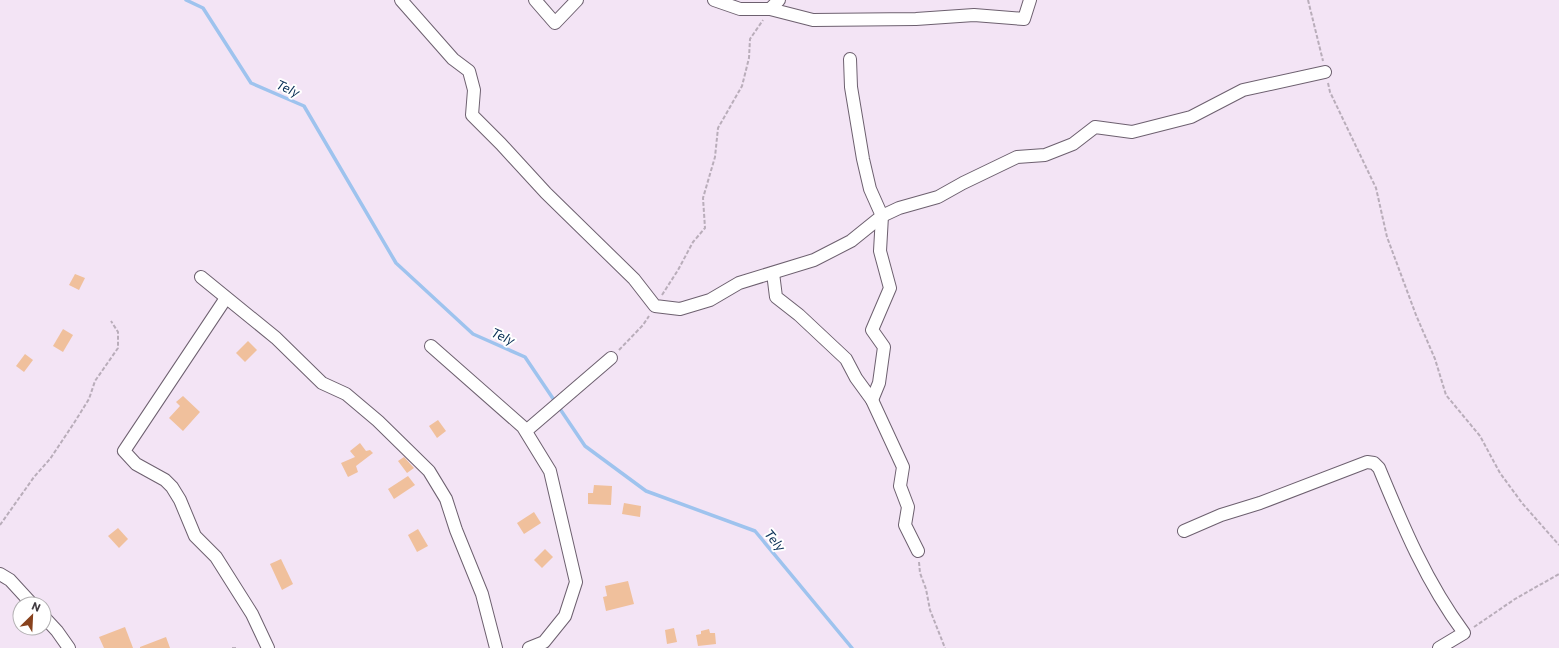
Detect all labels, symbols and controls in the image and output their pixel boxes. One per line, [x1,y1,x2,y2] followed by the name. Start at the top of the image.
[274,76,303,101] water label: Tely
[489,324,518,349] water label: Tely
[761,526,790,555] water label: Tely
[12,596,52,636] north arrow
[30,599,43,614] text: N

